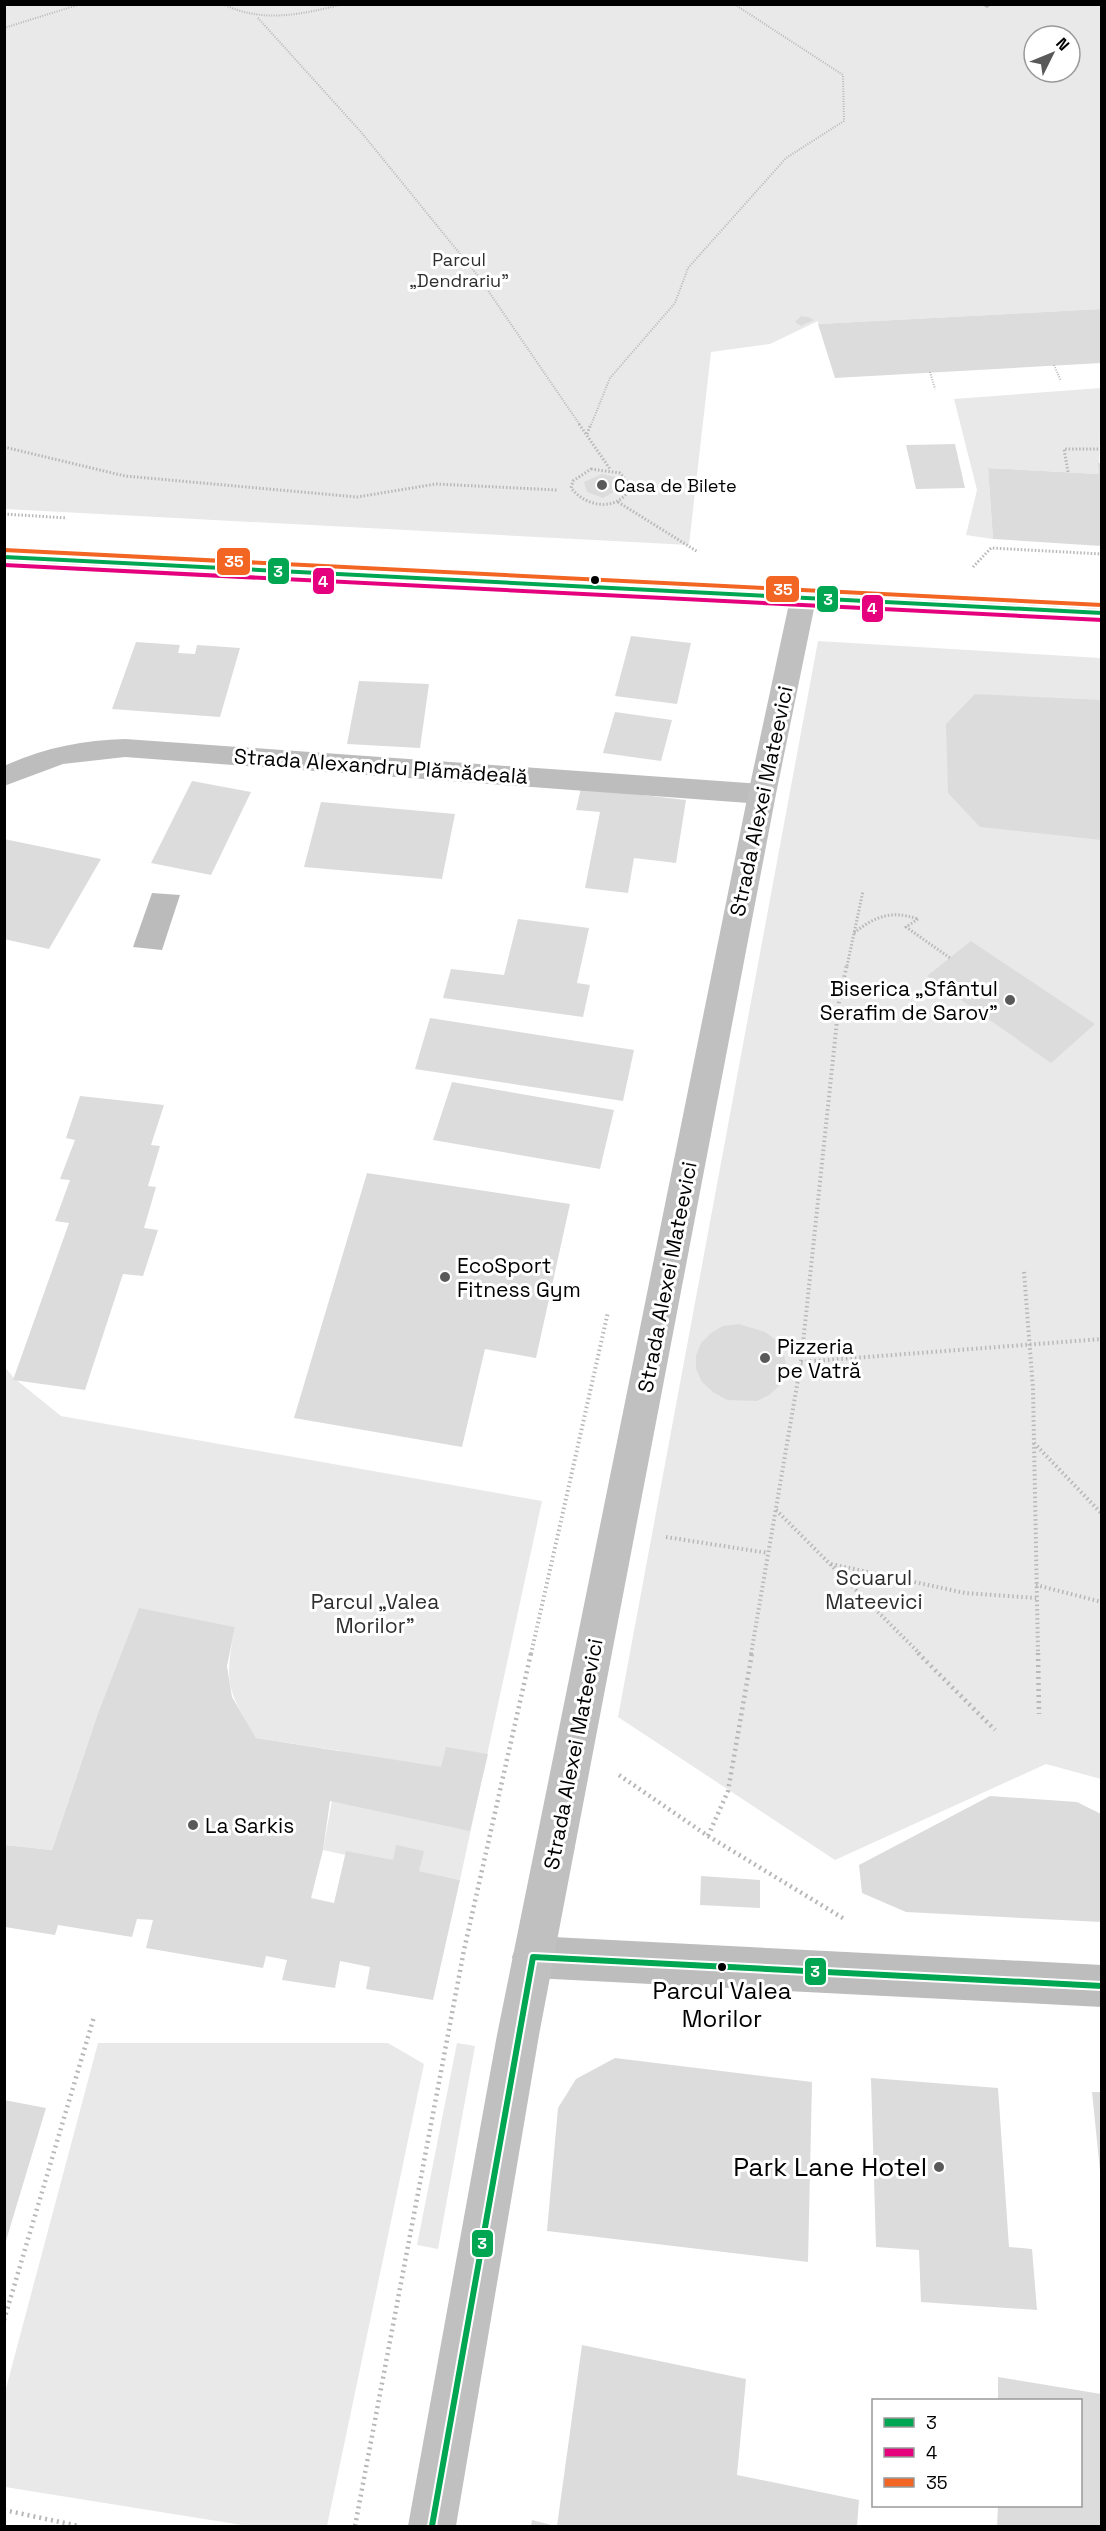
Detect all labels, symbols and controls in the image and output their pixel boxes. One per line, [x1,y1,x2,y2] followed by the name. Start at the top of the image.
[1022,24,1082,84] north arrow
[1051,33,1074,55] text: N
[409,248,509,292] park label: Parcul „Dendrariu”
[614,474,737,497] place label: Casa de Bilete
[595,478,609,492] marker: Casa de Bilete
[216,547,251,576] line badge: 35
[224,551,244,572] text: 35
[267,557,290,585] line badge: 3
[273,561,283,582] text: 3
[312,567,335,595] line badge: 4
[318,571,328,592] text: 4
[589,574,601,586] unlabelled marker
[765,575,800,603] line badge: 35
[773,579,793,600] text: 35
[816,585,839,613] line badge: 3
[823,589,833,610] text: 3
[861,594,884,623] line badge: 4
[867,598,877,619] text: 4
[723,683,799,919] street label: Strada Alexei Mateevici
[233,742,529,790] street label: Strada Alexandru Plămădeală
[820,975,998,1026] place label: Biserica „Sfântul Serafim de Sarov”
[1003,993,1017,1007] marker: Biserica „Sfântul Serafim de Sarov”
[631,1159,703,1395] street label: Strada Alexei Mateevici
[457,1252,581,1303] place label: EcoSport Fitness Gym
[438,1270,452,1284] marker: EcoSport Fitness Gym
[777,1333,861,1384] place label: Pizzeria pe Vatră
[758,1351,772,1365] marker: Pizzeria pe Vatră
[825,1564,923,1615] park label: Scuarul Mateevici
[311,1588,439,1639] park label: Parcul „Valea Morilor”
[537,1636,609,1872] street label: Strada Alexei Mateevici
[205,1812,294,1839] place label: La Sarkis
[186,1818,200,1832] marker: La Sarkis
[804,1957,827,1986] line badge: 3
[716,1961,728,1973] marker: Parcul Valea Morilor
[810,1961,820,1982] text: 3
[652,1975,792,2034] place label: Parcul Valea Morilor
[733,2150,927,2184] place label: Park Lane Hotel
[932,2160,946,2174] marker: Park Lane Hotel
[471,2229,494,2258] line badge: 3
[477,2233,487,2254] text: 3
[872,2399,1082,2507] legend
[926,2411,937,2434] text: 3
[926,2441,937,2464] text: 4
[926,2471,948,2494] text: 35

